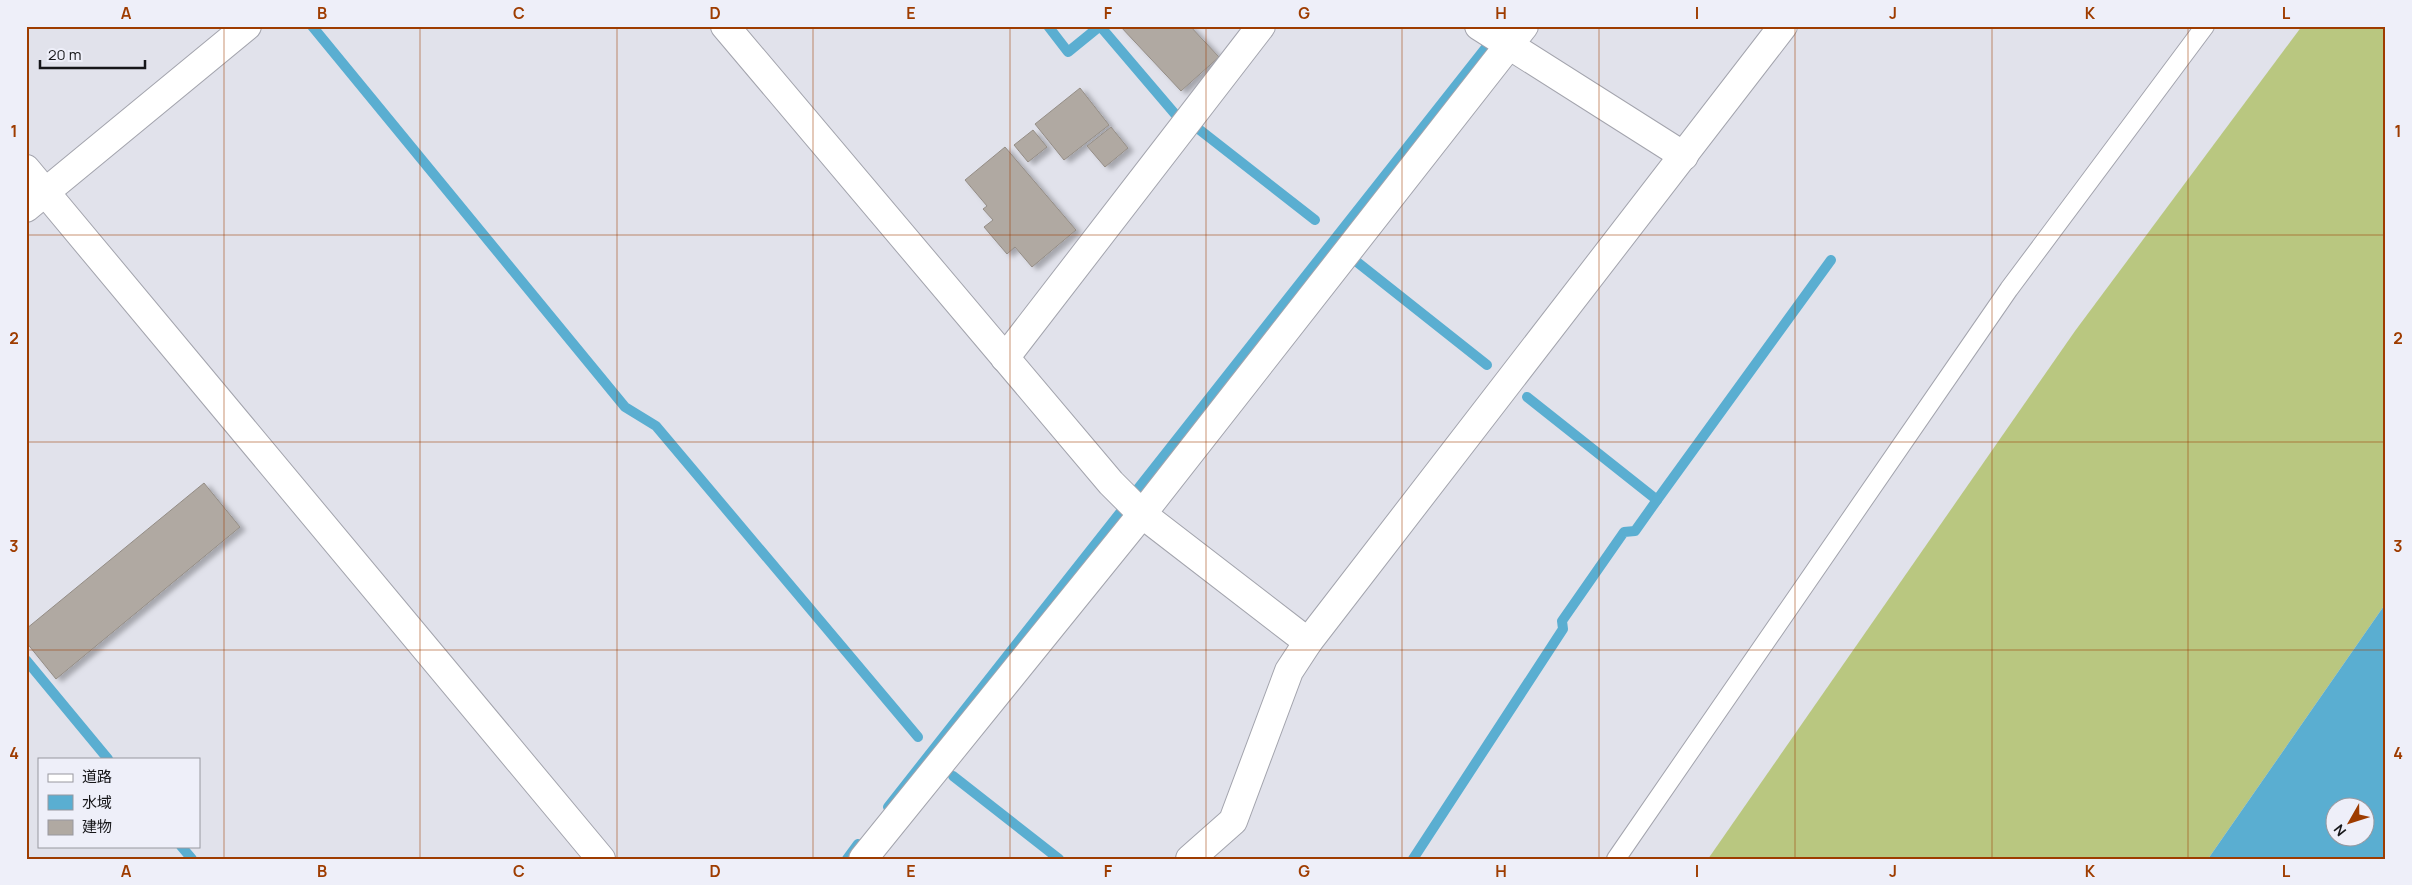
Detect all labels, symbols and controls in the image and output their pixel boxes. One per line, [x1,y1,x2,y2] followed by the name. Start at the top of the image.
[121,2,132,24] text: A
[317,2,327,24] text: B
[513,2,525,24] text: C
[709,2,721,24] text: D
[906,2,916,24] text: E
[1104,2,1113,24] text: F
[1298,2,1310,24] text: G
[1495,2,1507,24] text: H
[1695,2,1699,24] text: I
[1889,2,1897,24] text: J
[2085,2,2096,24] text: K
[2282,2,2291,24] text: L
[40,38,145,70] scale bar
[48,44,81,65] text: 20 m
[10,120,18,142] text: 1
[2394,120,2402,142] text: 1
[9,327,19,349] text: 2
[2393,327,2403,349] text: 2
[9,535,19,557] text: 3
[2393,535,2403,557] text: 3
[9,742,19,764] text: 4
[2393,742,2403,764] text: 4
[38,758,200,848] legend
[82,766,112,787] text: 道路
[82,792,112,813] text: 水域
[2324,798,2374,848] north arrow
[82,816,112,837] text: 建物
[2329,821,2350,840] text: N
[121,860,132,882] text: A
[317,860,327,882] text: B
[513,860,525,882] text: C
[709,860,721,882] text: D
[906,860,916,882] text: E
[1104,860,1113,882] text: F
[1298,860,1310,882] text: G
[1495,860,1507,882] text: H
[1695,860,1699,882] text: I
[1889,860,1897,882] text: J
[2085,860,2096,882] text: K
[2282,860,2291,882] text: L

